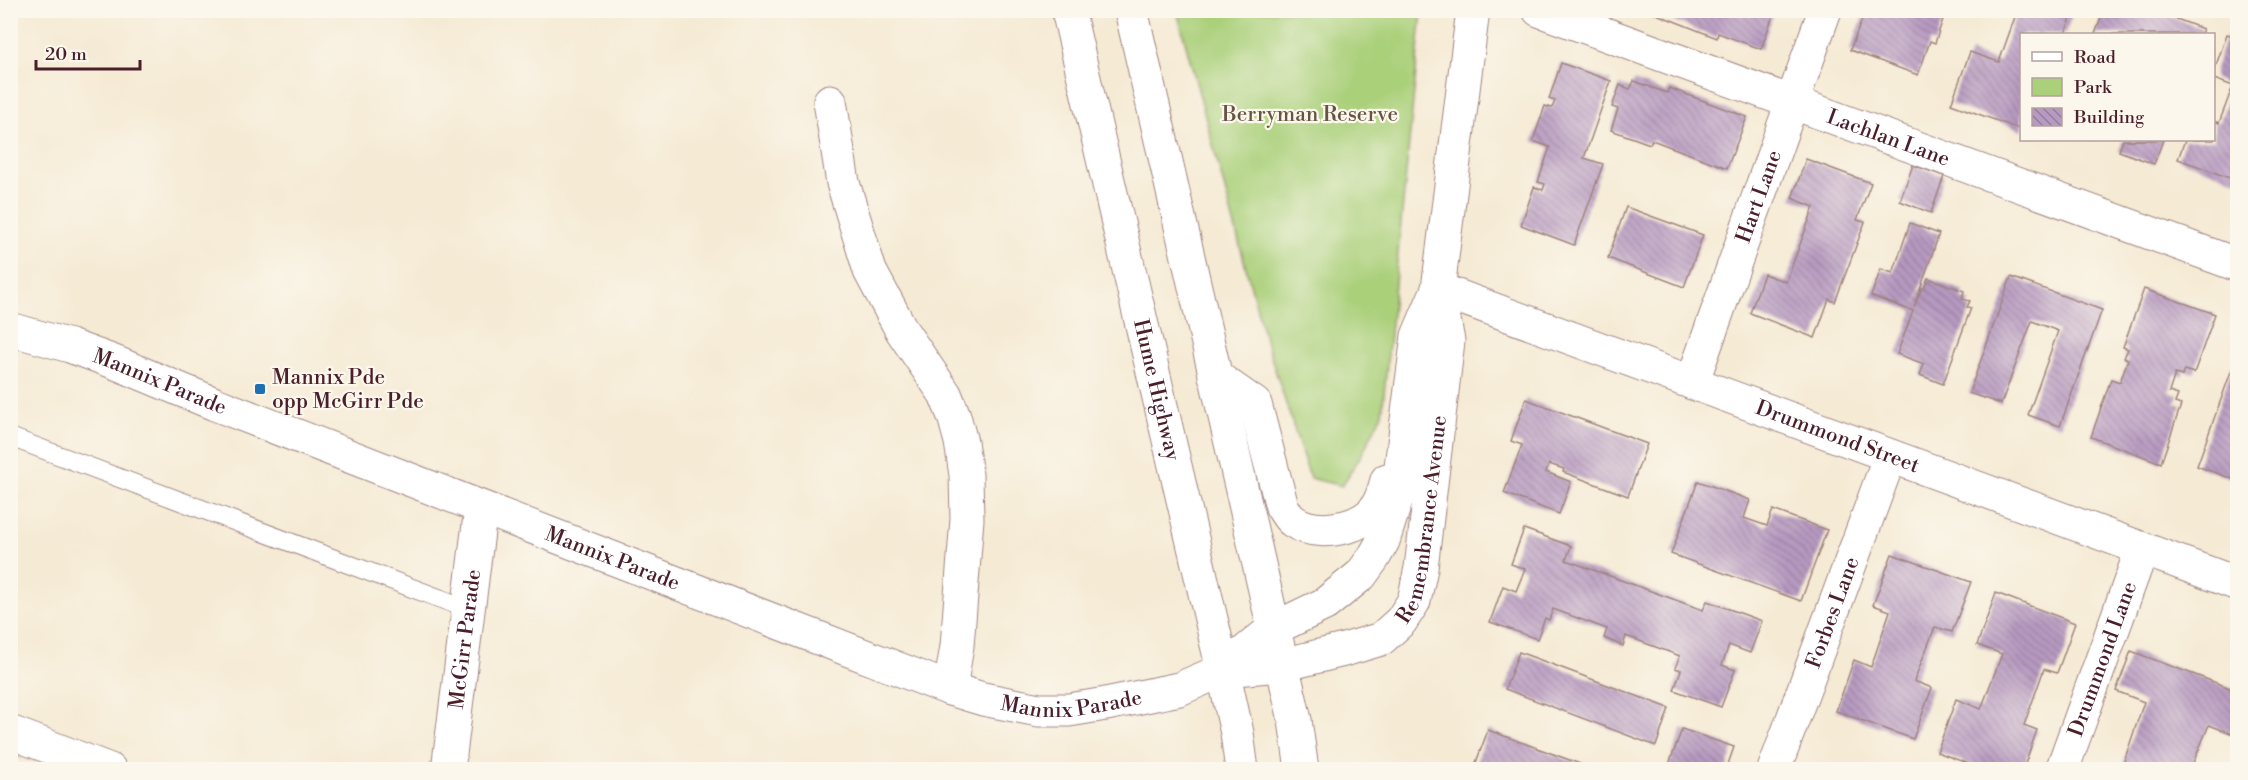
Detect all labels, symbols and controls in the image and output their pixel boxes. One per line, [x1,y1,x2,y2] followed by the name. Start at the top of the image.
[36,33,140,71] scale bar
[2020,33,2215,141] legend
[45,43,87,66] text: 20 m
[2074,46,2117,69] text: Road
[2074,76,2113,99] text: Park
[1221,102,1398,128] park label: Berryman Reserve
[1823,104,1953,173] street label: Lachlan Lane
[2073,106,2145,129] text: Building
[1731,147,1788,247] street label: Hart Lane
[1127,317,1186,464] street label: Hume Highway
[89,343,230,421] street label: Mannix Parade
[272,365,424,415] place label: Mannix Pde opp McGirr Pde
[253,382,267,396] marker: Mannix Pde opp McGirr Pde
[1752,395,1923,480] street label: Drummond Street
[1391,414,1453,629] street label: Remembrance Avenue
[541,521,683,597] street label: Mannix Parade
[1801,553,1866,672] street label: Forbes Lane
[444,568,487,711] street label: McGirr Parade
[2063,578,2143,740] street label: Drummond Lane
[998,685,1144,724] street label: Mannix Parade

